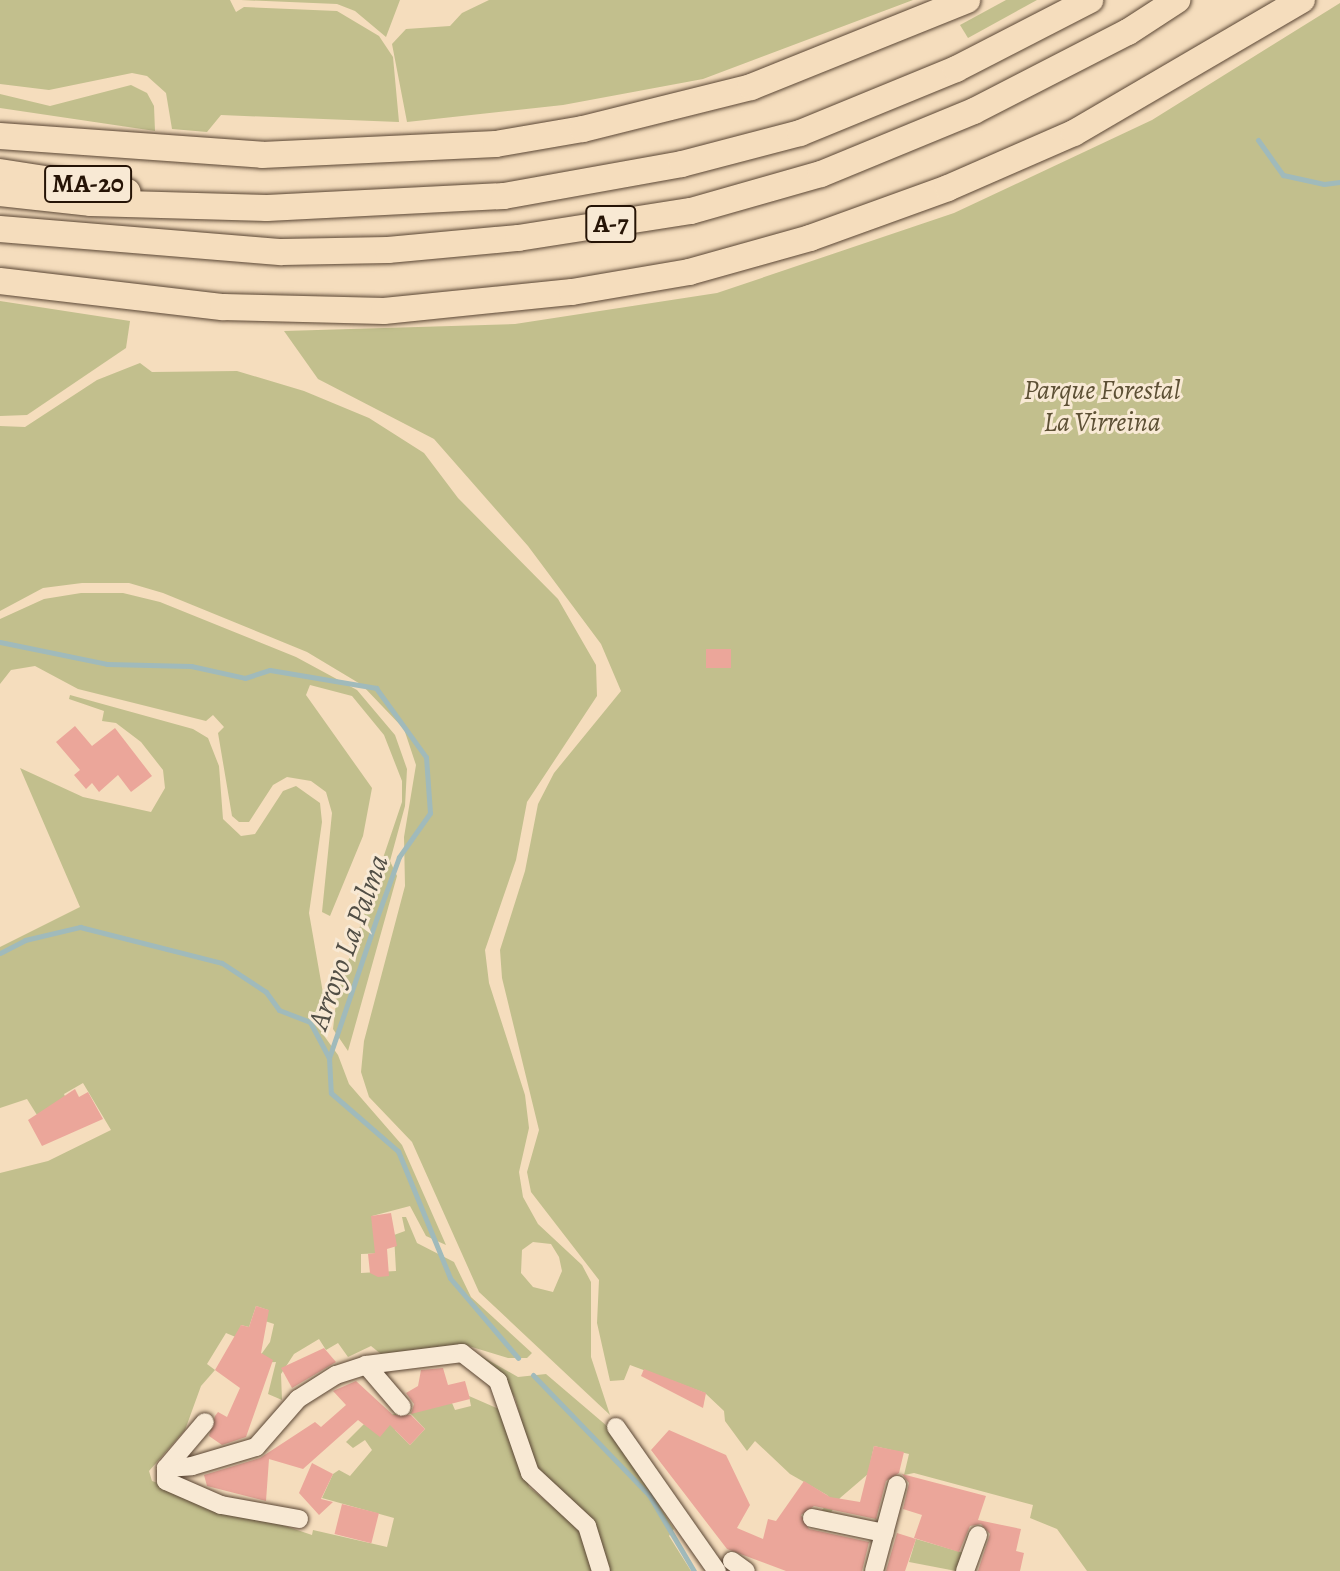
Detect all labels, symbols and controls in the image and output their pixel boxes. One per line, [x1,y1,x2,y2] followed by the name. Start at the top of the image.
[44,162,132,206] road number: MA-20
[585,202,637,246] road number: A-7
[1023,373,1181,439] park label: Parque Forestal La Virreina
[300,850,396,1034] water label: Arroyo La Palma

